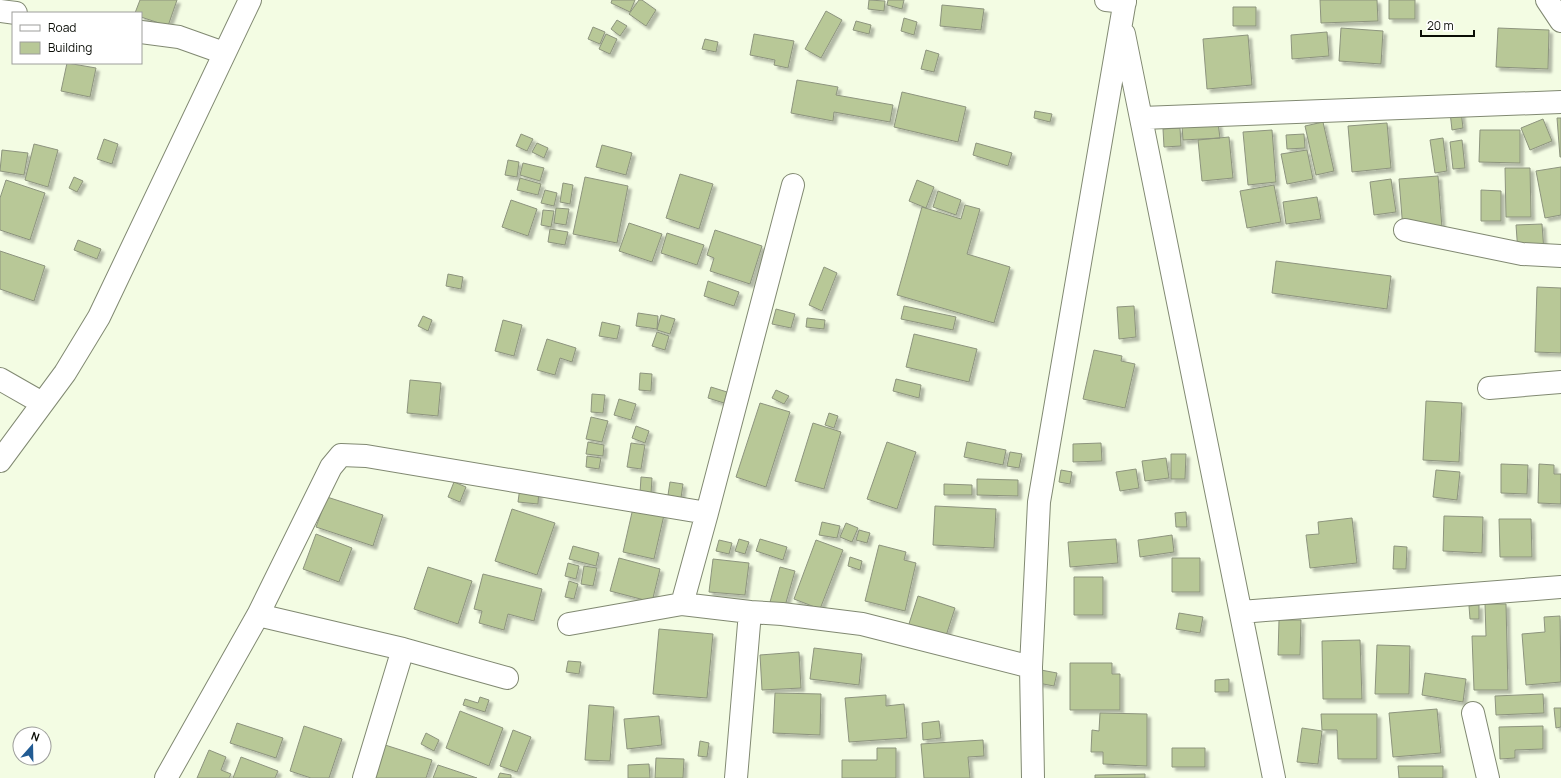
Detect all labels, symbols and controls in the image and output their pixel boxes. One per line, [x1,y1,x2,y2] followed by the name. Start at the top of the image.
[12,12,142,64] legend
[1421,12,1474,38] scale bar
[1427,17,1454,34] text: 20 m
[48,19,76,36] text: Road
[48,39,92,56] text: Building
[12,726,52,766] north arrow
[29,728,42,745] text: N

